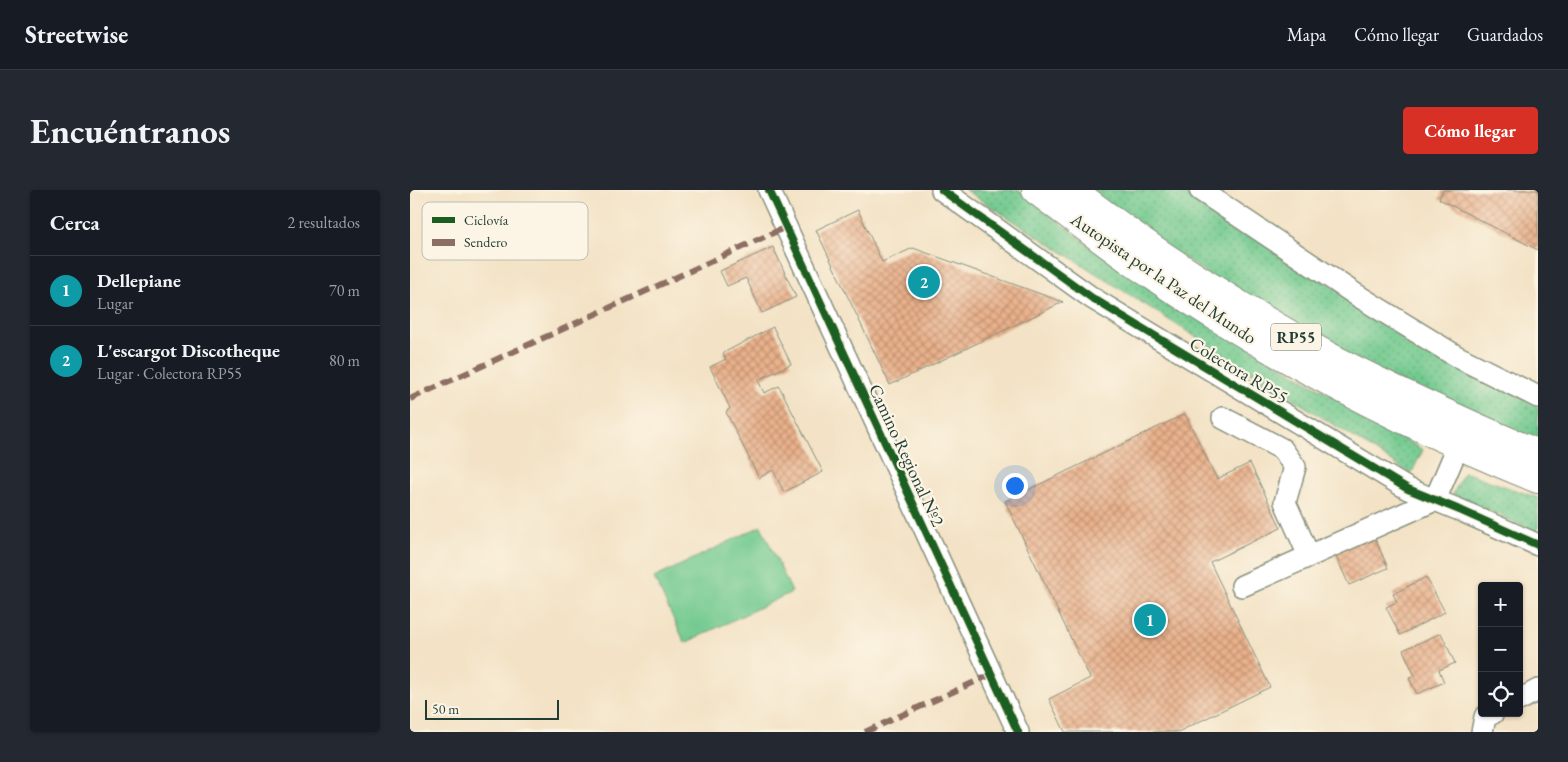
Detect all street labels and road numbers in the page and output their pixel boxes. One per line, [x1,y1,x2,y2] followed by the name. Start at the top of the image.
[1066,207,1261,349] street label: Autopista por la Paz del Mundo
[1271,324,1321,350] road number: RP55
[1185,331,1293,409] street label: Colectora RP55
[864,380,950,530] street label: Camino Regional Nº2

